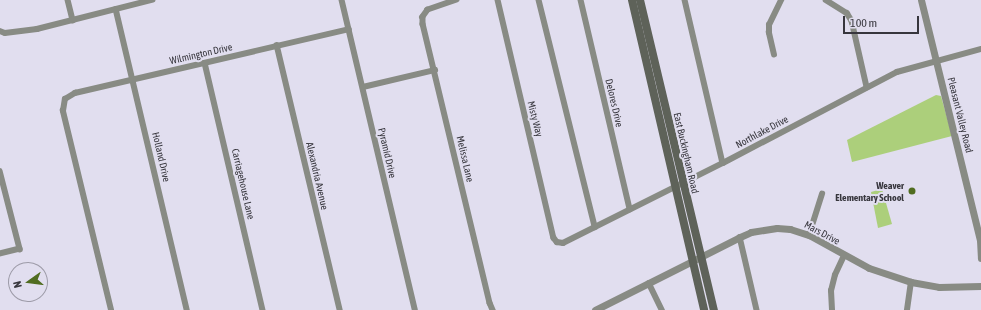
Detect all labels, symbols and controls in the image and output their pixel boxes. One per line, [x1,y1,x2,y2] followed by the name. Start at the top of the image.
[845,8,921,34] scale bar
[850,16,877,30] text: 100 m
[168,41,234,67] street label: Wilmington Drive
[945,76,975,154] street label: Pleasant Valley Road
[603,78,625,128] street label: Delores Drive
[525,100,545,138] street label: Misty Way
[671,111,701,195] street label: East Buckingham Road
[734,113,790,151] street label: Northlake Drive
[375,127,399,179] street label: Pyramid Drive
[149,131,173,183] street label: Holland Drive
[454,135,476,183] street label: Melissa Lane
[303,141,331,211] street label: Alexandria Avenue
[229,147,257,221] street label: Carriagehouse Lane
[835,179,904,202] place label: Weaver Elementary School
[907,186,917,196] marker: Weaver Elementary School
[802,219,842,247] street label: Mars Drive
[8,262,48,302] north arrow
[11,280,24,289] text: N

